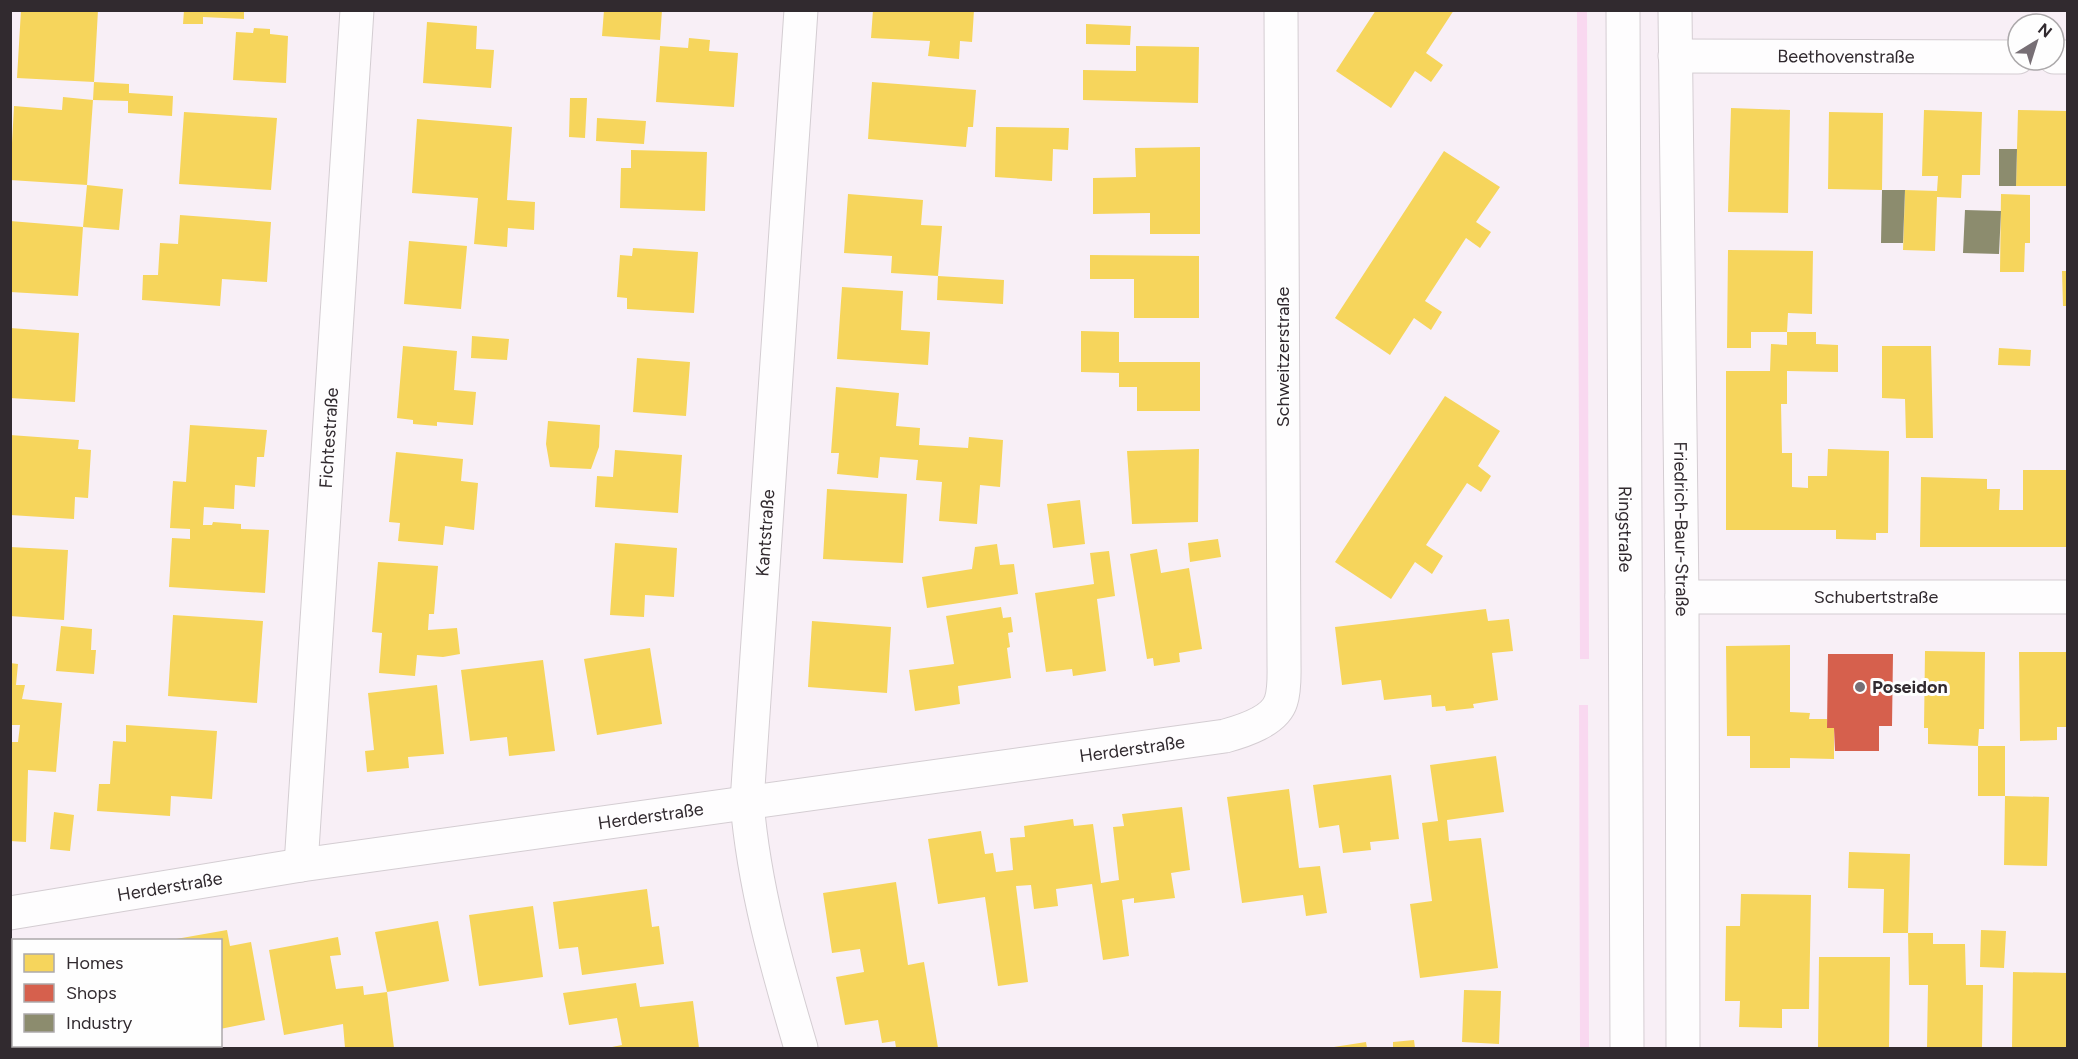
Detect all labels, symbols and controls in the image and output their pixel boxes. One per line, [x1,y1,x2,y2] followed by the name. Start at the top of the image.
[2006,12,2066,72] north arrow
[2034,19,2056,42] text: N
[1777,45,1915,68] street label: Beethovenstraße
[1272,287,1294,427] street label: Schweitzerstraße
[315,387,343,489] street label: Fichtestraße
[1669,441,1693,617] street label: Friedrich-Baur-Straße
[1614,486,1636,572] street label: Ringstraße
[751,488,779,577] street label: Kantstraße
[1814,586,1939,608] street label: Schubertstraße
[1872,676,1948,698] place label: Poseidon
[1853,680,1867,694] marker: Poseidon
[1078,731,1186,767] street label: Herderstraße
[596,798,705,834] street label: Herderstraße
[116,867,224,906] street label: Herderstraße
[12,939,222,1047] legend
[66,952,124,974] text: Homes
[66,982,117,1004] text: Shops
[66,1012,133,1034] text: Industry

